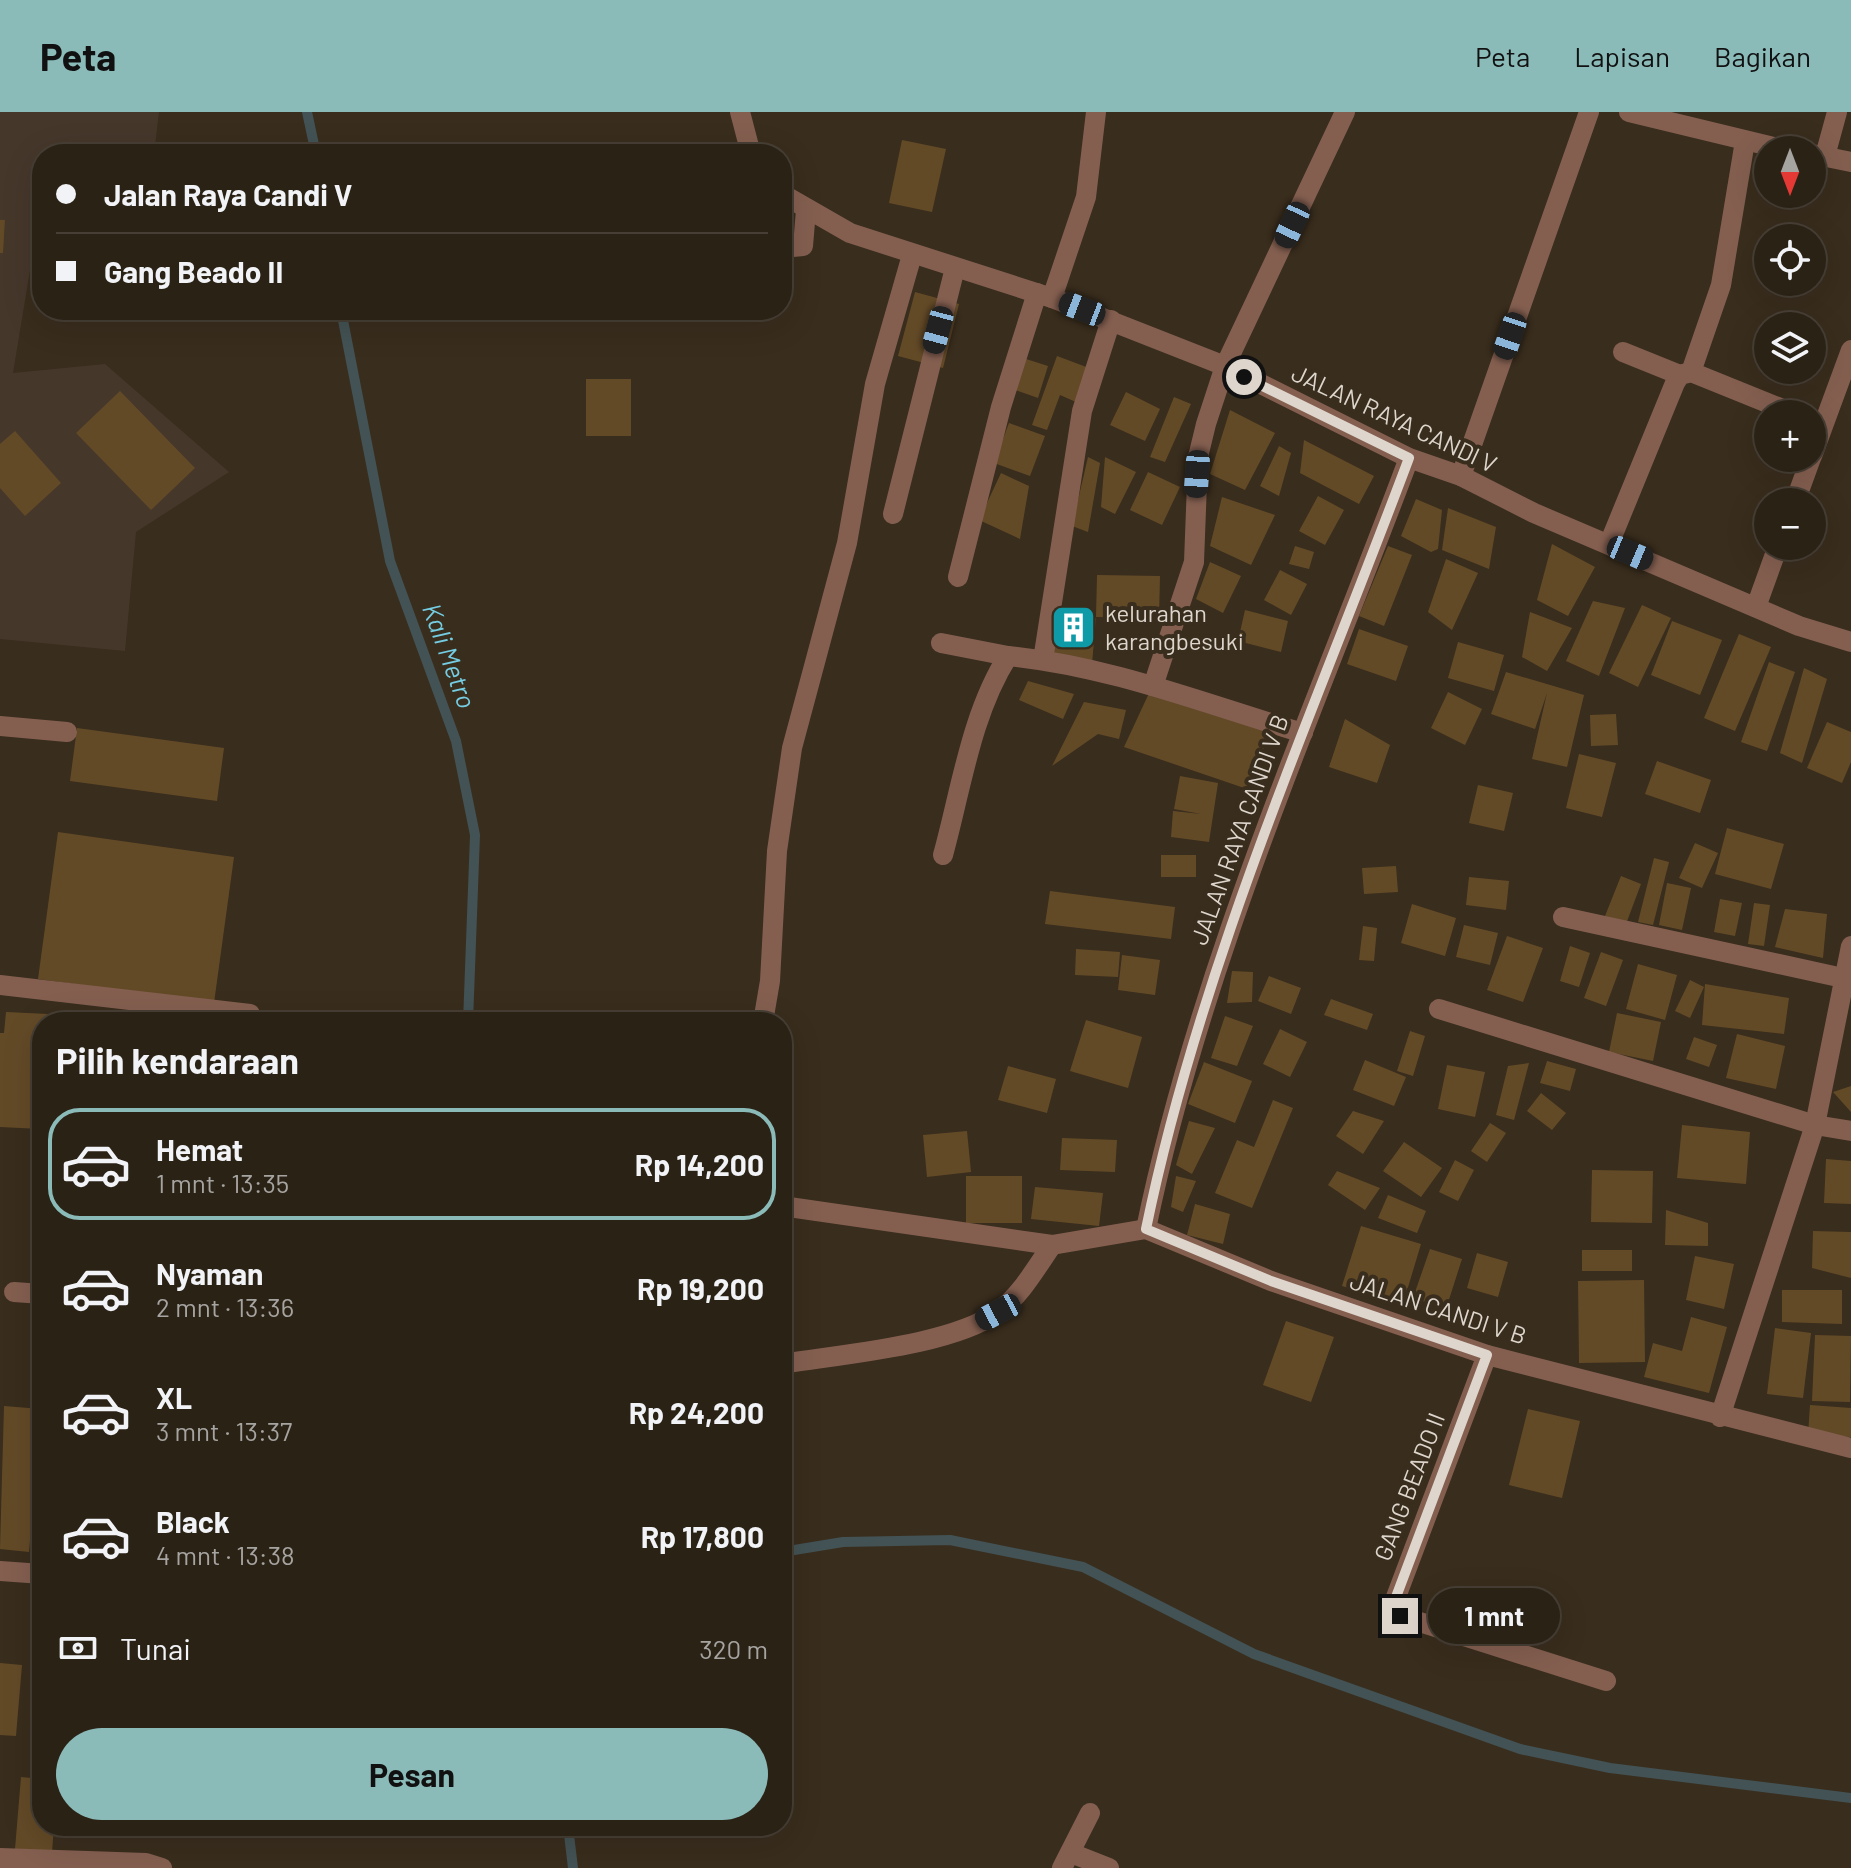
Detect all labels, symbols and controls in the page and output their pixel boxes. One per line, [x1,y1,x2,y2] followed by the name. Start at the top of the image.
[40,33,116,79] text: Peta
[1475,39,1530,73] text: Peta
[1574,39,1670,73] text: Lapisan
[1714,39,1811,73] text: Bagikan
[1754,136,1826,208] north arrow
[1754,136,1826,560] map controls
[104,176,353,212] text: Jalan Raya Candi V
[1271,198,1313,252] car
[1754,224,1826,296] button: locate
[104,253,283,289] text: Gang Beado II
[1055,289,1109,329] car
[920,304,956,356] car
[1491,309,1529,363] car
[1754,312,1826,384] button: layers
[1288,357,1502,478] street label: JALAN RAYA CANDI V
[1226,359,1262,395] route start
[1754,400,1826,472] button: +
[1183,449,1211,499] car
[1754,488,1826,560] button: −
[1603,533,1657,573] car
[1105,598,1244,655] place label: kelurahan karangbesuki
[417,599,484,712] water label: Kali Metro
[1050,604,1098,652] building icon: kelurahan karangbesuki
[1183,710,1294,949] street label: JALAN RAYA CANDI V B
[56,1038,299,1081] text: Pilih kendaraan
[60,1128,132,1200] icon: car
[156,1131,243,1167] text: Hemat
[635,1146,764,1182] text: Rp 14,200
[156,1167,289,1198] text: 1 mnt · 13:35
[60,1252,132,1324] icon: car
[156,1255,263,1291] text: Nyaman
[1347,1265,1530,1350] street label: JALAN CANDI V B
[637,1270,764,1306] text: Rp 19,200
[971,1290,1025,1334] car
[156,1291,294,1322] text: 2 mnt · 13:36
[60,1376,132,1448] icon: car
[156,1379,192,1415] text: XL
[629,1394,764,1430] text: Rp 24,200
[1367,1408,1450,1565] street label: GANG BEADO II
[156,1415,292,1446] text: 3 mnt · 13:37
[60,1500,132,1572] icon: car
[156,1503,230,1539] text: Black
[641,1518,764,1554] text: Rp 17,800
[156,1539,295,1570] text: 4 mnt · 13:38
[1428,1588,1560,1644] callout: 1 mnt
[1382,1598,1418,1634] route end
[1464,1600,1524,1631] text: 1 mnt
[56,1626,100,1670] icon: cash
[120,1630,191,1666] text: Tunai
[699,1633,768,1664] text: 320 m
[56,1728,768,1820] button: Pesan

